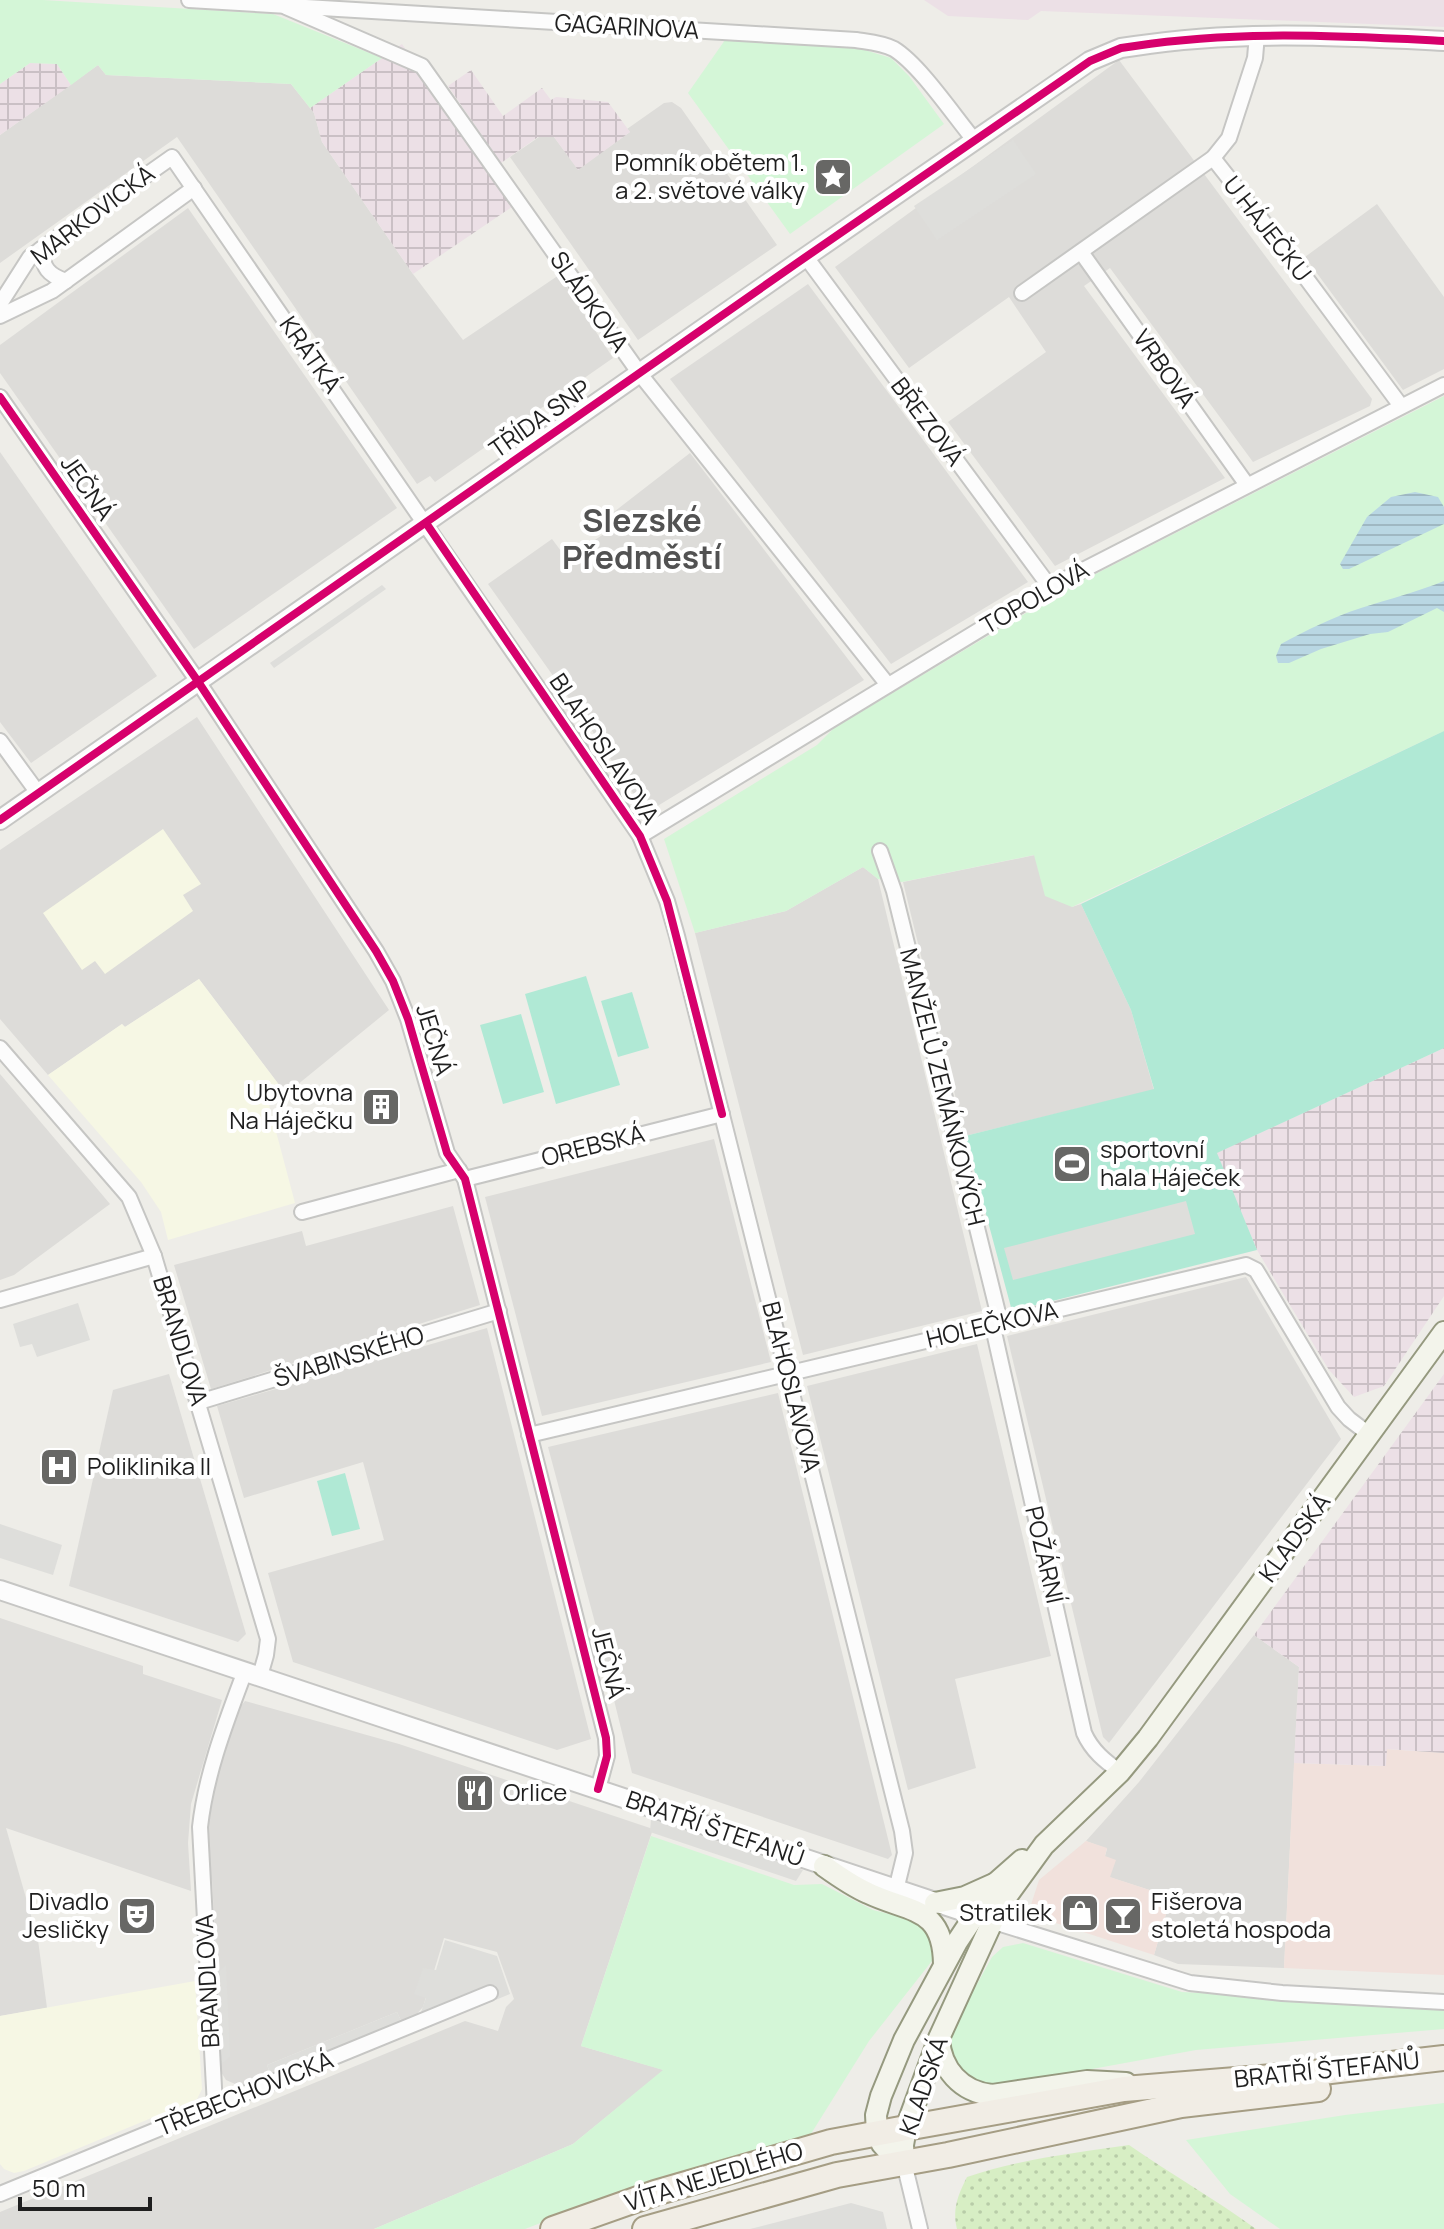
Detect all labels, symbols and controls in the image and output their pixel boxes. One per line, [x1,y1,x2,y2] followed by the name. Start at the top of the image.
[554,5,700,46] street label: GAGARINOVA
[615,145,805,206] place label: Pomník obětem 1. a 2. světové války
[23,156,161,271] street label: MARKOVICKÁ
[812,156,854,198] place icon: Pomník obětem 1. a 2. světové války
[1217,168,1320,288] street label: U HÁJEČKU
[543,244,637,358] street label: SLÁDKOVA
[273,309,350,399] street label: KRÁTKÁ
[1126,322,1204,414] street label: VRBOVÁ
[884,370,972,472] street label: BŘEZOVÁ
[482,371,596,465] street label: TŘÍDA SNP
[54,448,123,526] street label: JEČNÁ
[562,498,722,579] district label: Slezské Předměstí
[974,552,1094,641] street label: TOPOLOVÁ
[543,666,668,830] street label: BLAHOSLAVOVA
[893,944,994,1229] street label: MANŽELŮ ZEMÁNKOVÝCH
[409,1000,462,1079] street label: JEČNÁ
[229,1075,353,1136] place label: Ubytovna Na Háječku
[360,1086,402,1128] building icon: Ubytovna Na Háječku
[538,1116,648,1173] street label: OREBSKÁ
[1100,1132,1241,1193] place label: sportovní hala Háječek
[1051,1143,1093,1185] sports icon: sportovní hala Háječek
[146,1272,217,1409] street label: BRANDLOVA
[923,1292,1061,1355] street label: HOLEČKOVA
[755,1298,830,1476] street label: BLAHOSLAVOVA
[269,1317,428,1394] street label: ŠVABINSKÉHO
[38,1446,80,1488] hospital icon: Poliklinika II
[87,1449,211,1482] place label: Poliklinika II
[1250,1486,1337,1588] street label: KLADSKÁ
[1018,1503,1073,1607] street label: POŽÁRNÍ
[585,1623,634,1702] street label: JEČNÁ
[454,1772,496,1814] restaurant icon: Orlice
[503,1775,567,1808] place label: Orlice
[622,1782,809,1874] street label: BRATŘÍ ŠTEFANŮ
[22,1884,109,1945] place label: Divadlo Jesličky
[1151,1884,1331,1945] place label: Fišerova stoletá hospoda
[1059,1892,1101,1934] shop icon: Stratilek
[116,1895,158,1937] theatre icon: Divadlo Jesličky
[959,1895,1053,1928] place label: Stratilek
[1102,1895,1144,1937] bar icon: Fišerova stoletá hospoda
[187,1913,226,2049] street label: BRANDLOVA
[890,2032,955,2139] street label: KLADSKÁ
[151,2042,338,2143] street label: TŘEBECHOVICKÁ
[1232,2042,1421,2095] street label: BRATŘÍ ŠTEFANŮ
[620,2133,807,2218] street label: VÍTA NEJEDLÉHO
[20,2161,150,2211] scale bar
[32,2171,86,2204] text: 50 m

